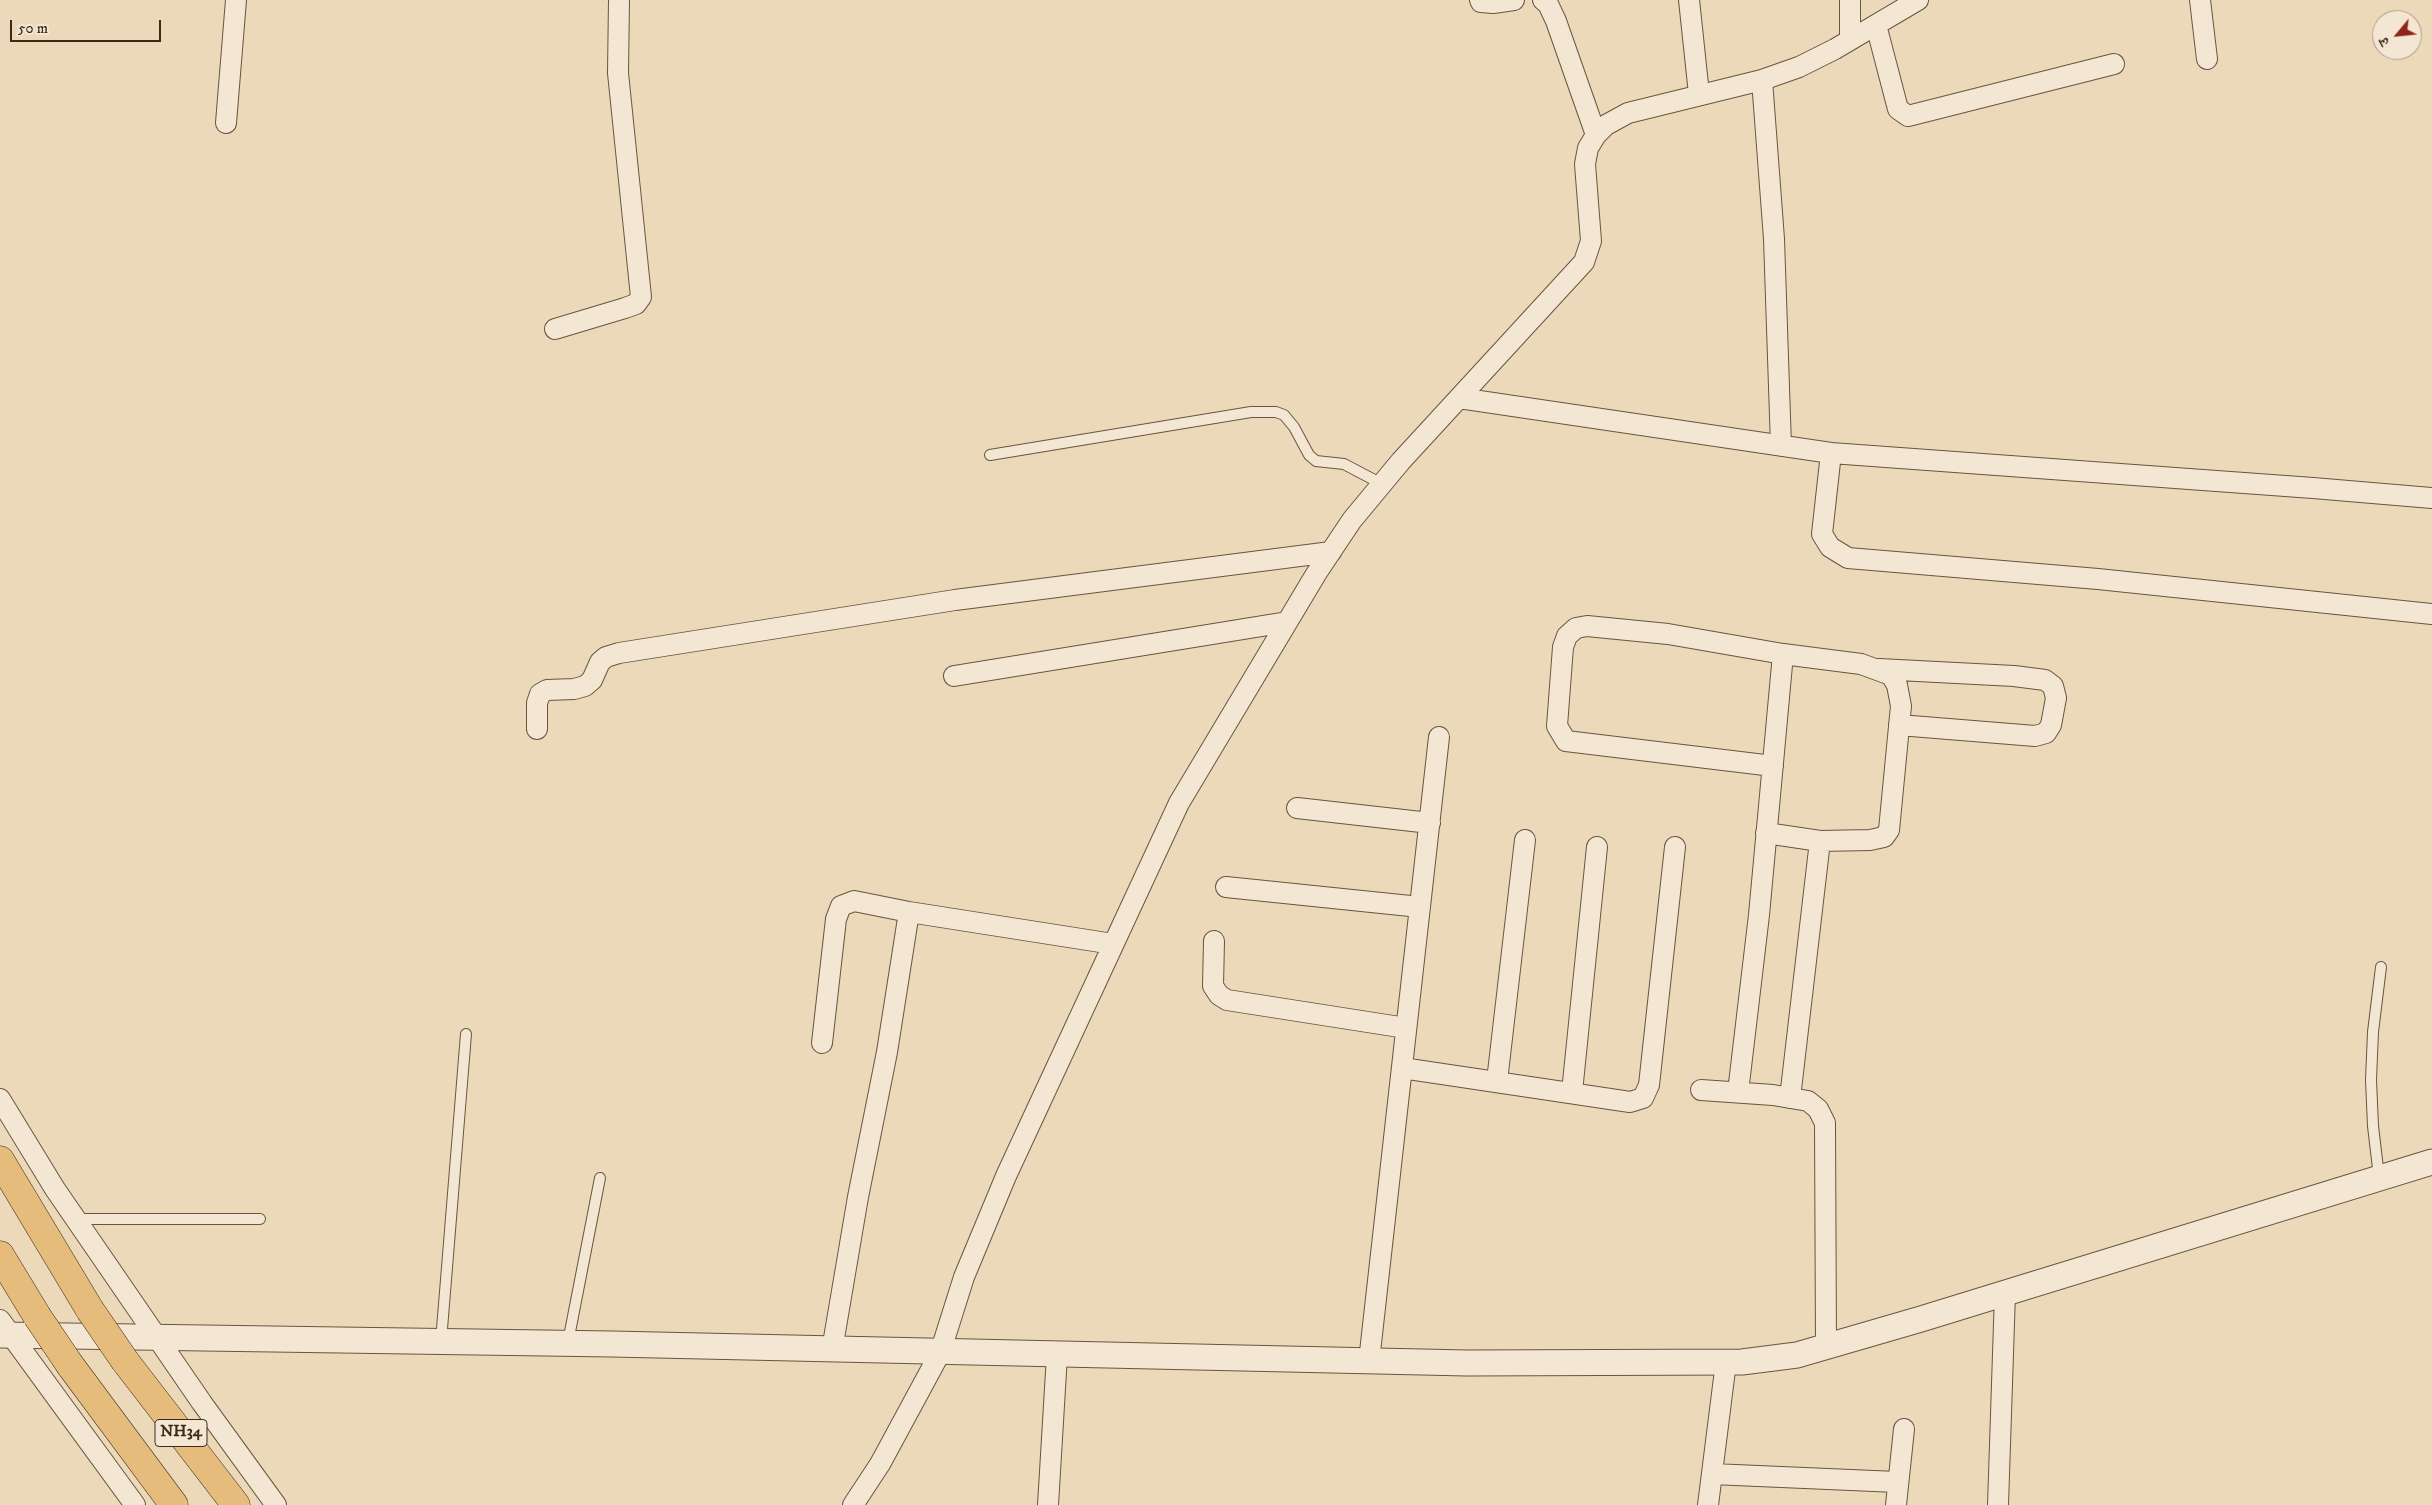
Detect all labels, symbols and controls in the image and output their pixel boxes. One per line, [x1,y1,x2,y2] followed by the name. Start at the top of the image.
[12,10,164,42] scale bar
[2372,10,2422,60] north arrow
[18,19,48,38] text: 50 m
[2375,34,2394,49] text: उ
[155,1420,207,1446] road number: NH34

